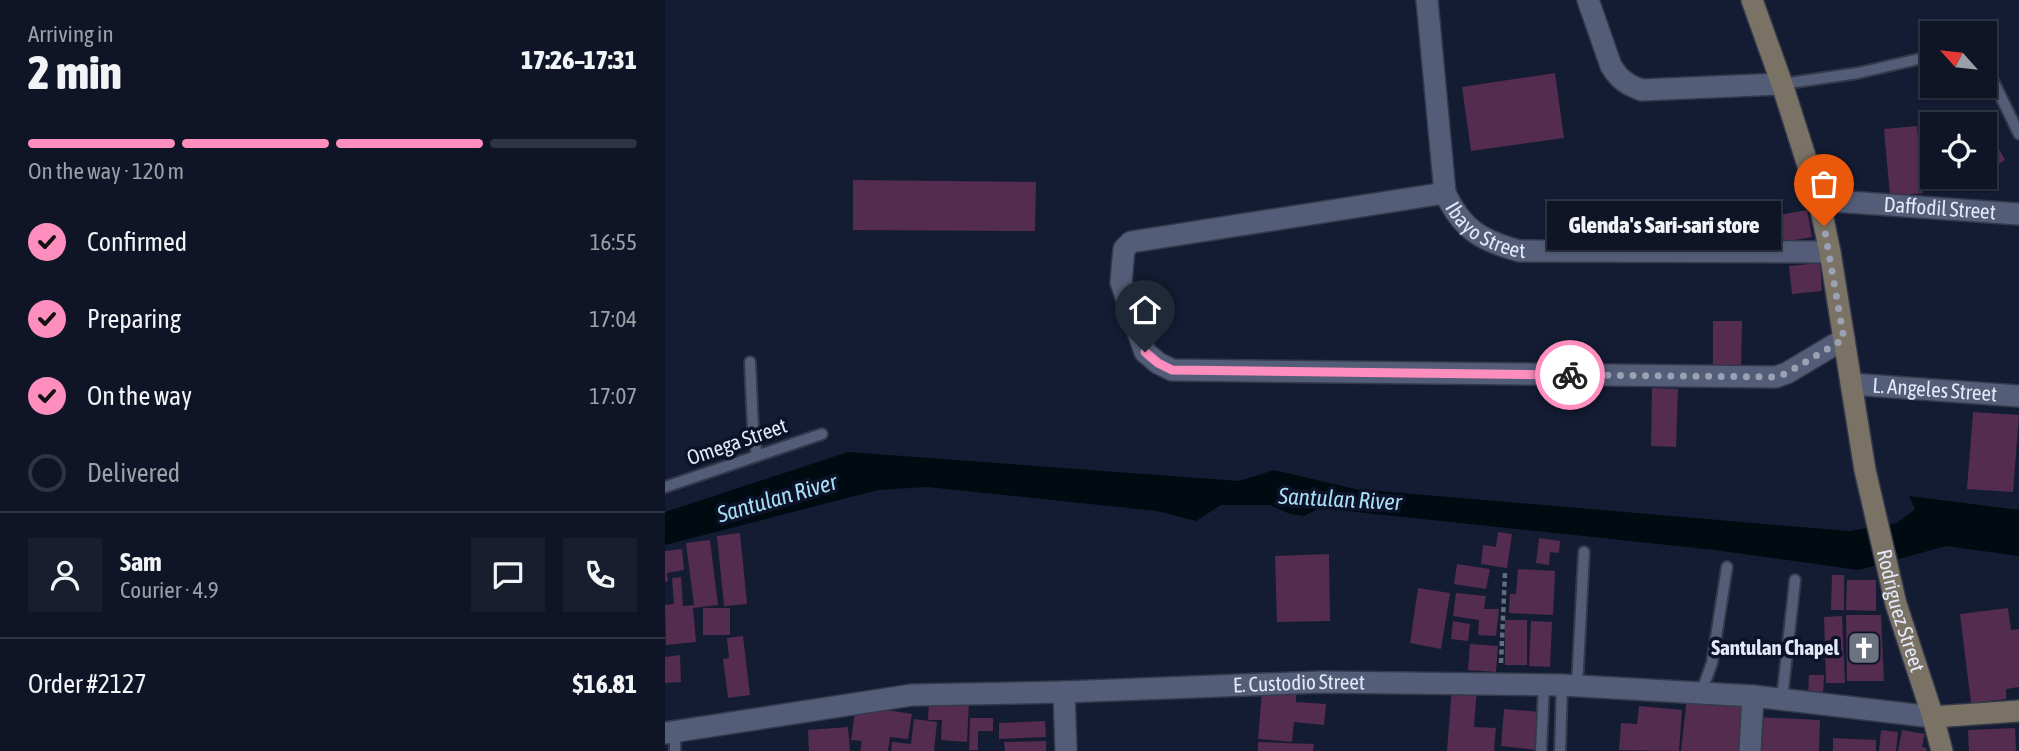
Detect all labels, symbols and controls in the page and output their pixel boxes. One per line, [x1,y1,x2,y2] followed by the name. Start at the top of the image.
[28,21,114,47] text: Arriving in
[1920,21,1997,98] north arrow
[1920,21,1997,189] map controls
[521,45,637,75] text: 17:26–17:31
[28,46,122,99] text: 2 min
[1920,112,1997,189] button: locate
[1794,154,1854,226] pin
[28,158,184,184] text: On the way · 120 m
[1805,165,1843,203] icon: bag
[1883,192,1997,223] street label: Daffodil Street
[1441,197,1525,262] street label: Ibayo Street
[1548,202,1782,250] callout: Glenda's Sari-sari store
[1568,212,1760,238] text: Glenda's Sari-sari store
[28,223,66,261] icon: check
[87,227,187,257] text: Confirmed
[590,229,637,255] text: 16:55
[1115,280,1175,352] pin
[1126,291,1164,329] icon: home
[28,300,66,338] icon: check
[87,304,181,334] text: Preparing
[589,306,637,332] text: 17:04
[1535,340,1605,410] courier
[1551,356,1589,394] icon: bike
[1872,373,1998,405] street label: L. Angeles Street
[28,377,66,415] icon: check
[87,381,192,411] text: On the way
[589,383,637,409] text: 17:07
[683,413,790,469] street label: Omega Street
[87,458,180,488] text: Delivered
[713,468,841,528] water label: Santulan River
[1277,483,1403,515] water label: Santulan River
[28,538,102,612] button: person
[471,538,545,612] button: chat
[563,538,637,612] button: phone
[120,547,162,577] text: Sam
[1873,547,1930,675] street label: Rodriguez Street
[120,577,219,603] text: Courier · 4.9
[1845,629,1883,667] church icon: Santulan Chapel
[1711,635,1839,659] place label: Santulan Chapel
[28,669,147,699] text: Order #2127
[573,669,637,699] text: $16.81
[1232,669,1365,696] street label: E. Custodio Street

